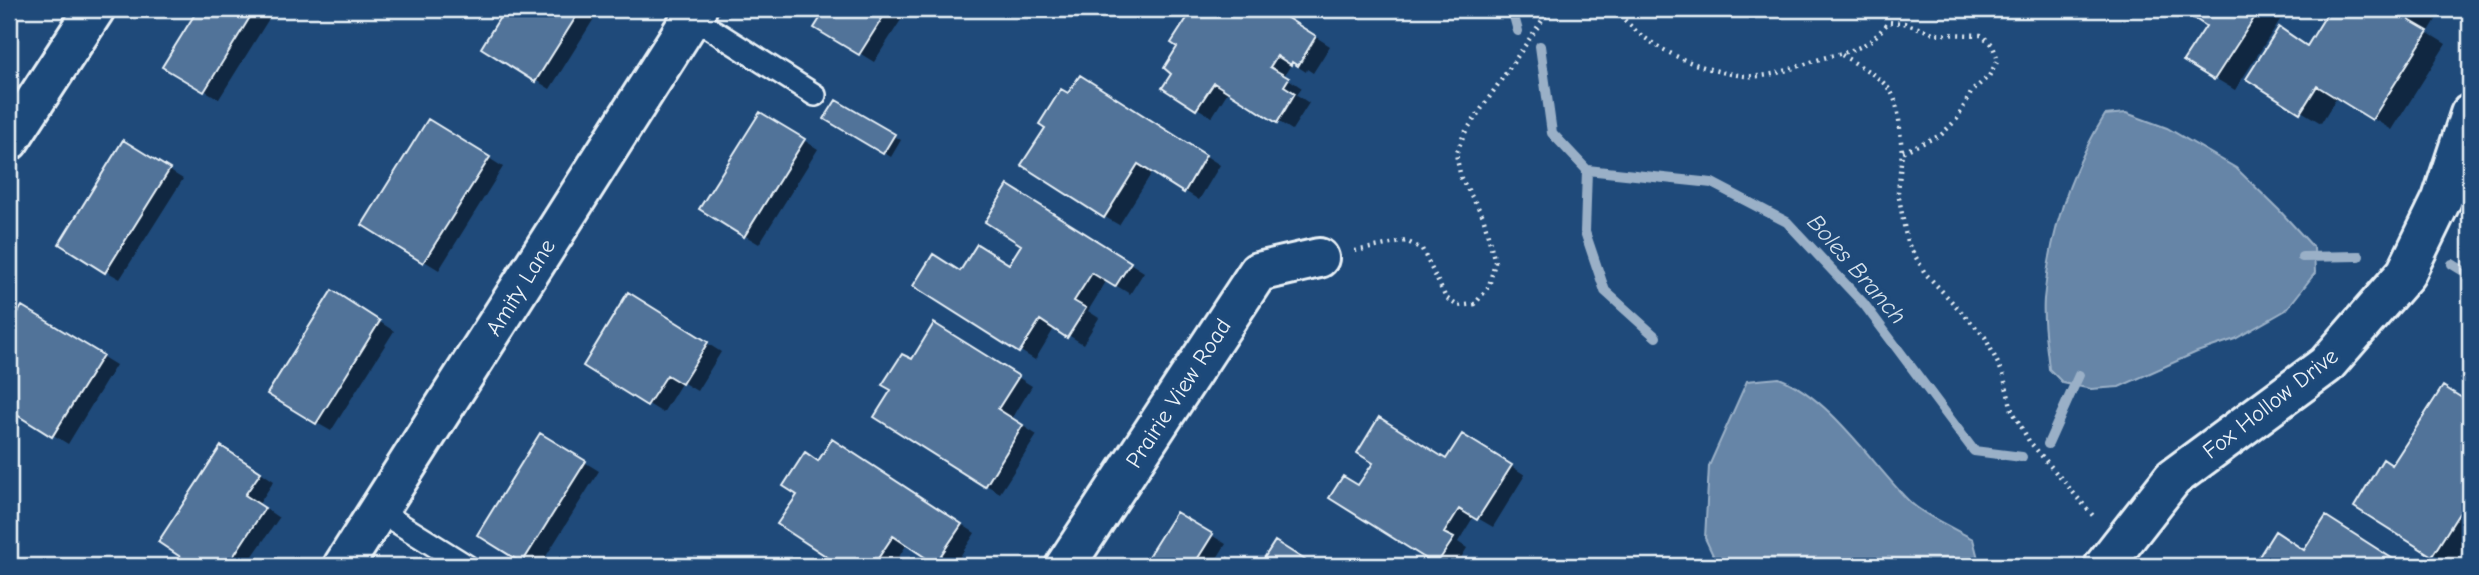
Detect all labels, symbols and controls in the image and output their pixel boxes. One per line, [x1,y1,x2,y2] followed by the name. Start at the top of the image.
[1802,208,1912,330] water label: Boles Branch
[480,234,561,341] street label: Amity Lane
[1120,314,1237,473] street label: Prairie View Road
[2197,342,2343,464] street label: Fox Hollow Drive

